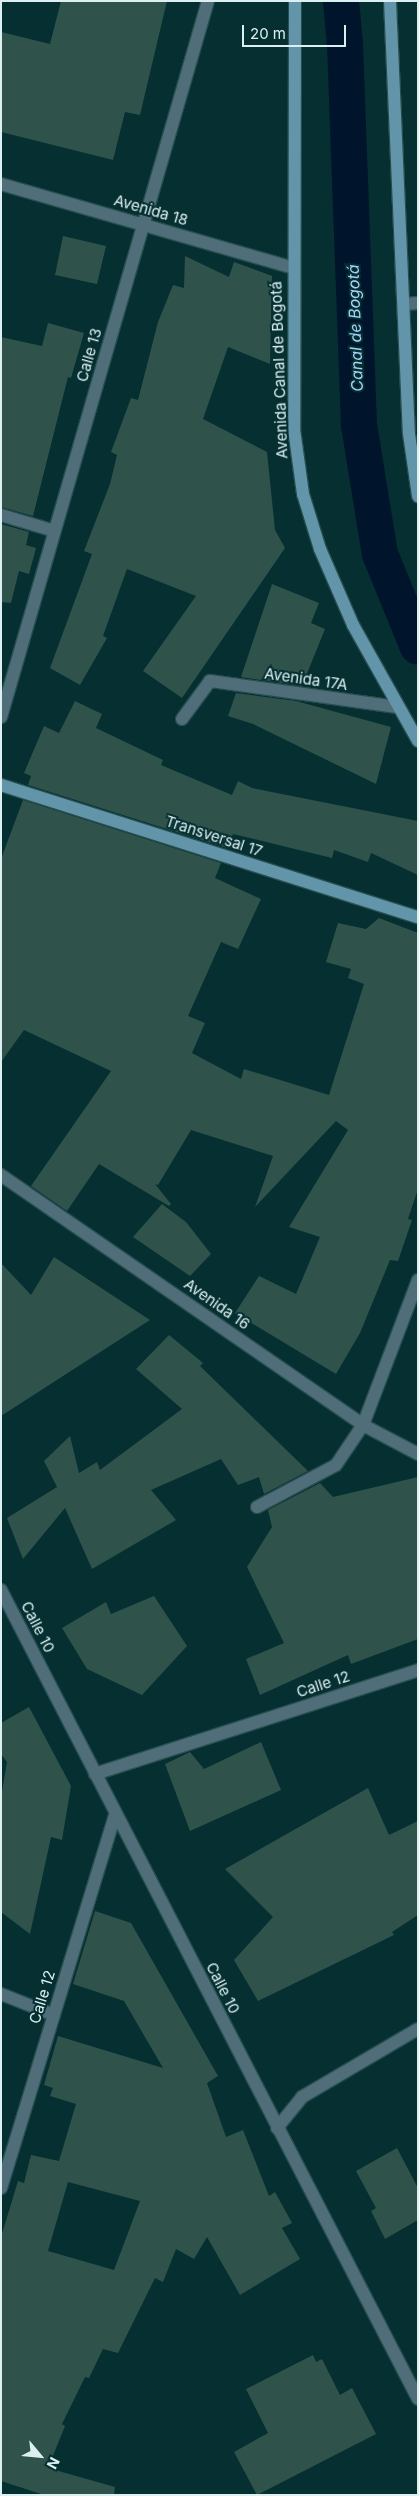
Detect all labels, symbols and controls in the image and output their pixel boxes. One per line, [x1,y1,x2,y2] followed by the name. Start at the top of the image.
[244,15,348,47] scale bar
[250,24,286,43] text: 20 m
[112,191,190,229] street label: Avenida 18
[343,264,367,392] water label: Canal de Bogotá
[267,281,291,459] street label: Avenida Canal de Bogotá
[73,326,105,384] street label: Calle 13
[263,664,349,694] street label: Avenida 17A
[163,812,265,860] street label: Transversal 17
[181,1275,253,1333] street label: Avenida 16
[17,1598,59,1656] street label: Calle 10
[294,1667,352,1701] street label: Calle 12
[202,1959,244,2017] street label: Calle 10
[25,1968,59,2026] street label: Calle 12
[15,2431,65,2481] north arrow
[44,2455,64,2472] text: N

